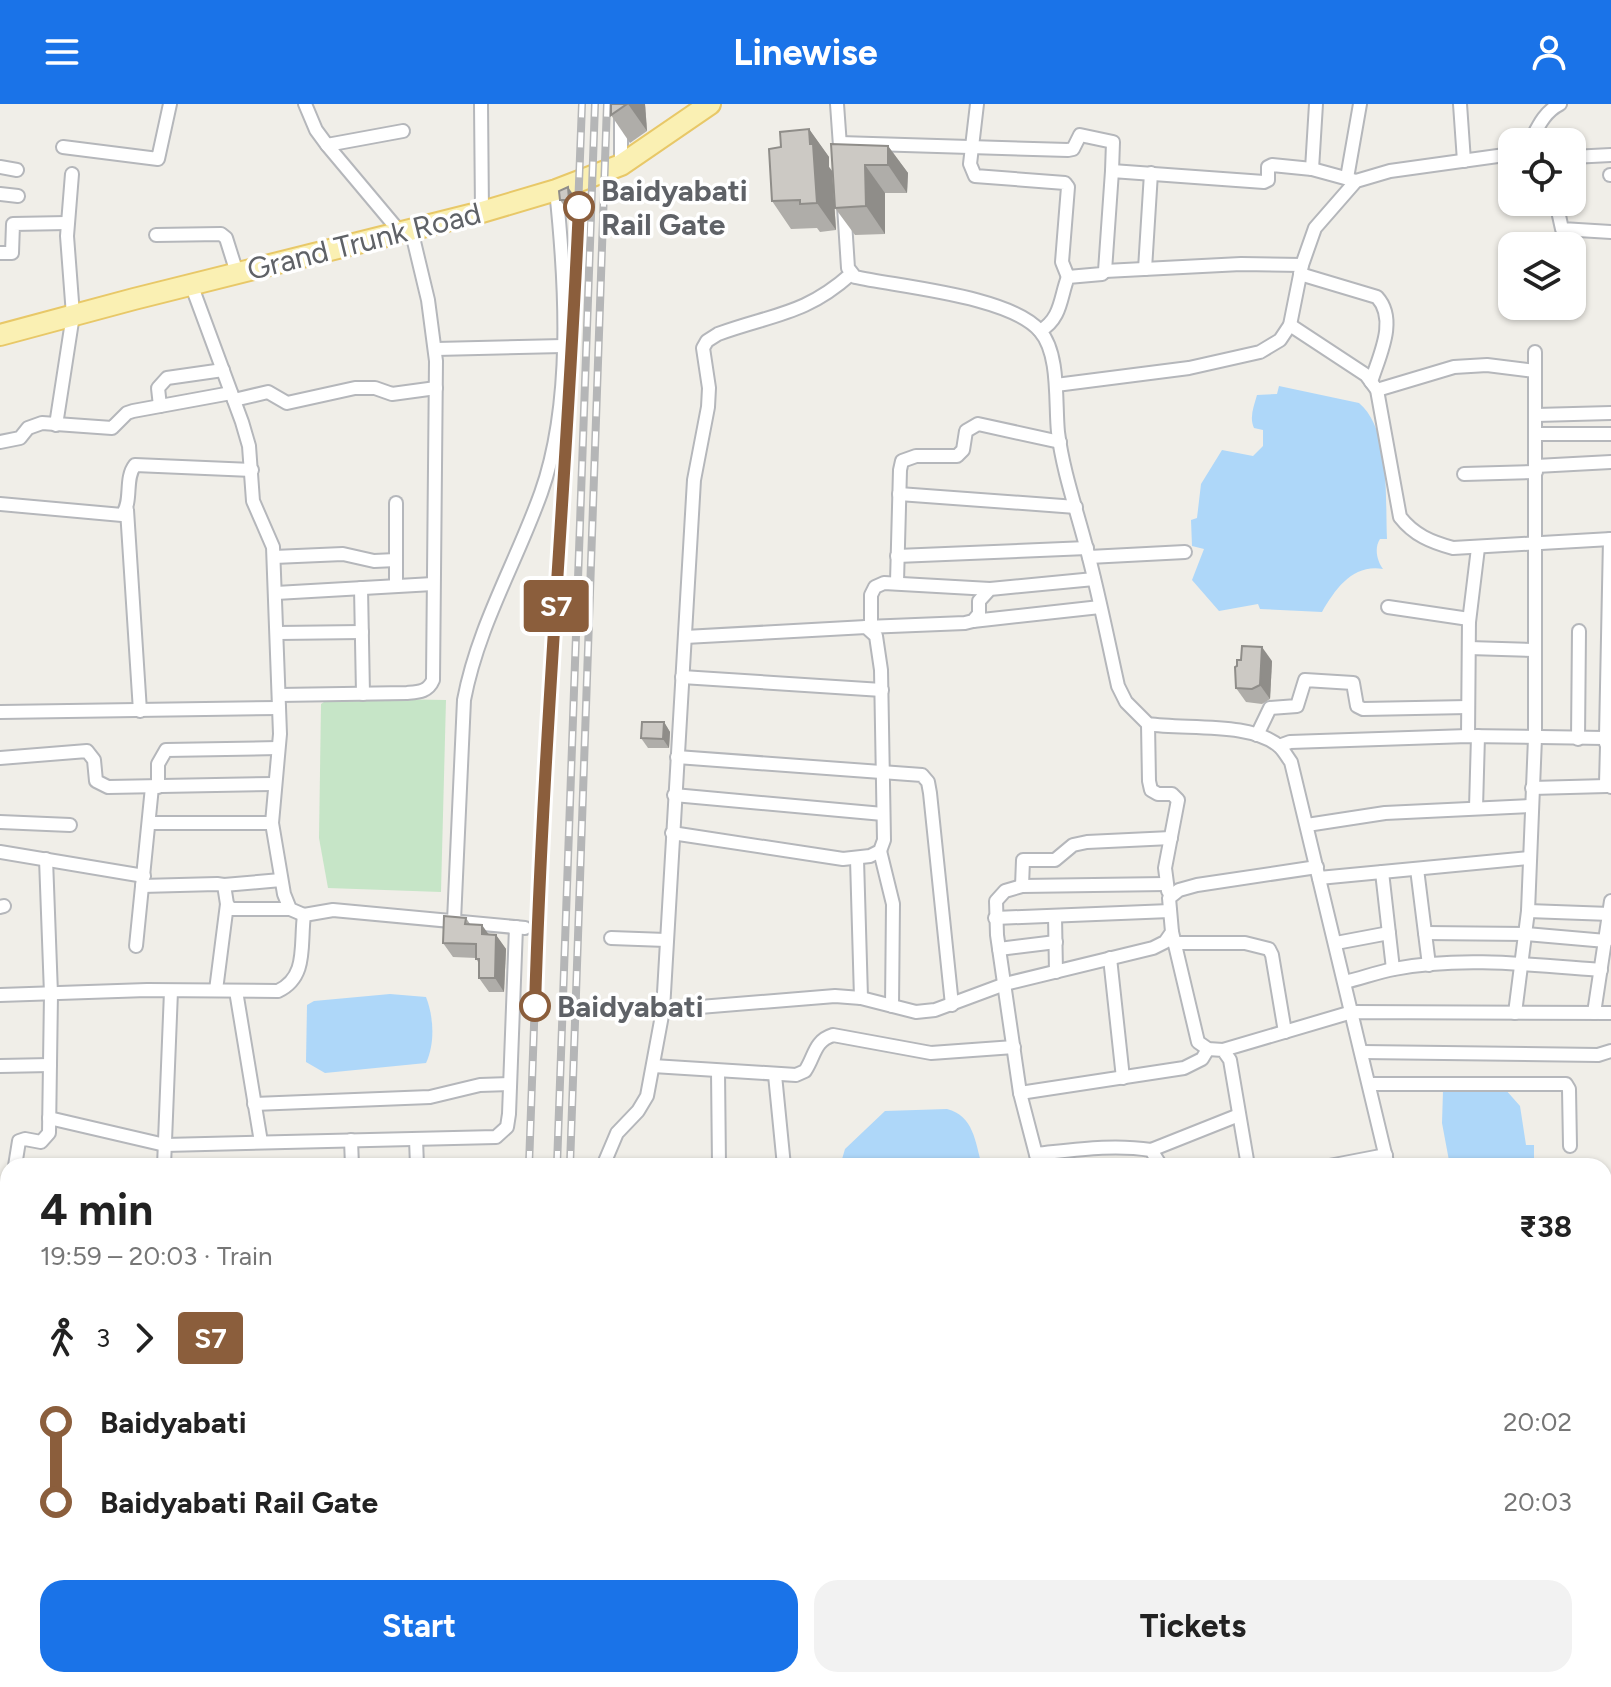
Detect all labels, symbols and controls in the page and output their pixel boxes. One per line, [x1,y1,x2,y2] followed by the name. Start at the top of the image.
[40,30,84,74] icon: menu
[1527,30,1571,74] icon: person
[733,31,878,74] text: Linewise
[1498,128,1586,320] map controls
[1498,128,1586,216] button: locate
[601,172,748,243] place label: Baidyabati Rail Gate
[564,192,594,222] marker: Baidyabati Rail Gate
[243,194,485,288] street label: Grand Trunk Road
[1498,232,1586,320] button: layers
[520,580,592,632] line badge: S7
[540,589,572,623] text: S7
[557,988,704,1025] place label: Baidyabati
[520,991,550,1021] marker: Baidyabati
[40,1183,153,1236] text: 4 min
[1519,1208,1572,1245] text: ₹38
[40,1240,273,1272] text: 19:59 – 20:03 · Train
[40,1316,84,1360] icon: walk
[122,1316,166,1360] icon: forward
[194,1321,227,1355] text: S7
[96,1322,110,1354] text: 3
[100,1404,247,1441] text: Baidyabati
[1503,1406,1572,1438] text: 20:02
[100,1484,378,1521] text: Baidyabati Rail Gate
[1503,1486,1572,1518] text: 20:03
[40,1580,798,1672] button: Start
[814,1580,1572,1672] button: Tickets

